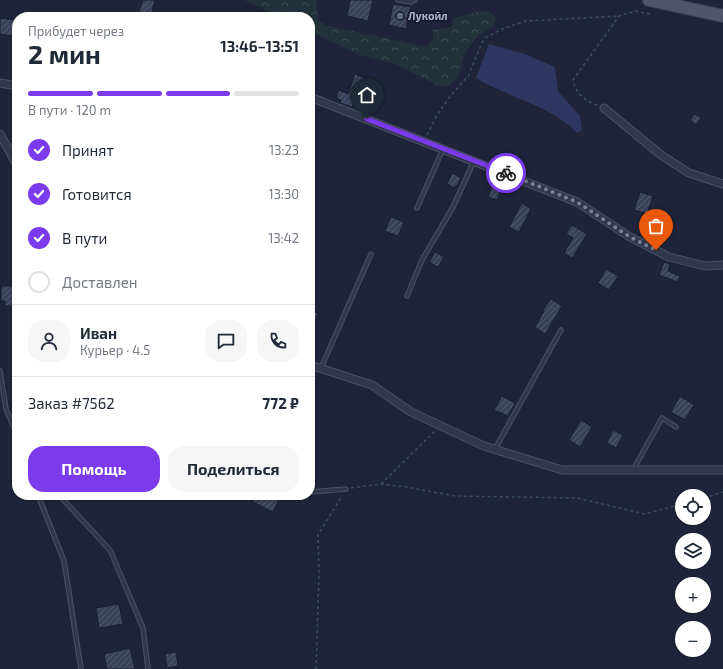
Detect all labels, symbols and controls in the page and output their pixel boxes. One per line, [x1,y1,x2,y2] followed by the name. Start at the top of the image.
[408,9,448,22] place label: Лукойл
[395,11,405,21] marker: Лукойл
[28,23,124,39] text: Прибудет через
[220,37,299,55] text: 13:46–13:51
[28,38,101,69] text: 2 мин
[350,78,384,119] pin
[356,84,378,106] icon: home
[28,102,111,118] text: В пути · 120 m
[28,139,50,161] icon: check
[62,141,114,159] text: Принят
[269,142,299,158] text: 13:23
[486,153,526,193] courier
[495,162,517,184] icon: bike
[28,183,50,205] icon: check
[62,185,132,203] text: Готовится
[268,186,299,202] text: 13:30
[639,209,673,250] pin
[645,215,667,237] icon: bag
[28,227,50,249] icon: check
[62,229,107,247] text: В пути
[268,230,299,246] text: 13:42
[62,273,138,291] text: Доставлен
[28,320,70,362] button: person
[205,320,247,362] button: chat
[257,320,299,362] button: phone
[80,324,117,342] text: Иван
[80,342,150,358] text: Курьер · 4.5
[28,394,115,412] text: Заказ #7562
[262,394,299,412] text: 772 ₽
[28,446,160,492] button: Помощь
[168,446,299,492] button: Поделиться
[675,489,711,657] map controls
[675,489,711,525] button: locate
[675,533,711,569] button: layers
[675,577,711,613] button: +
[675,621,711,657] button: −

